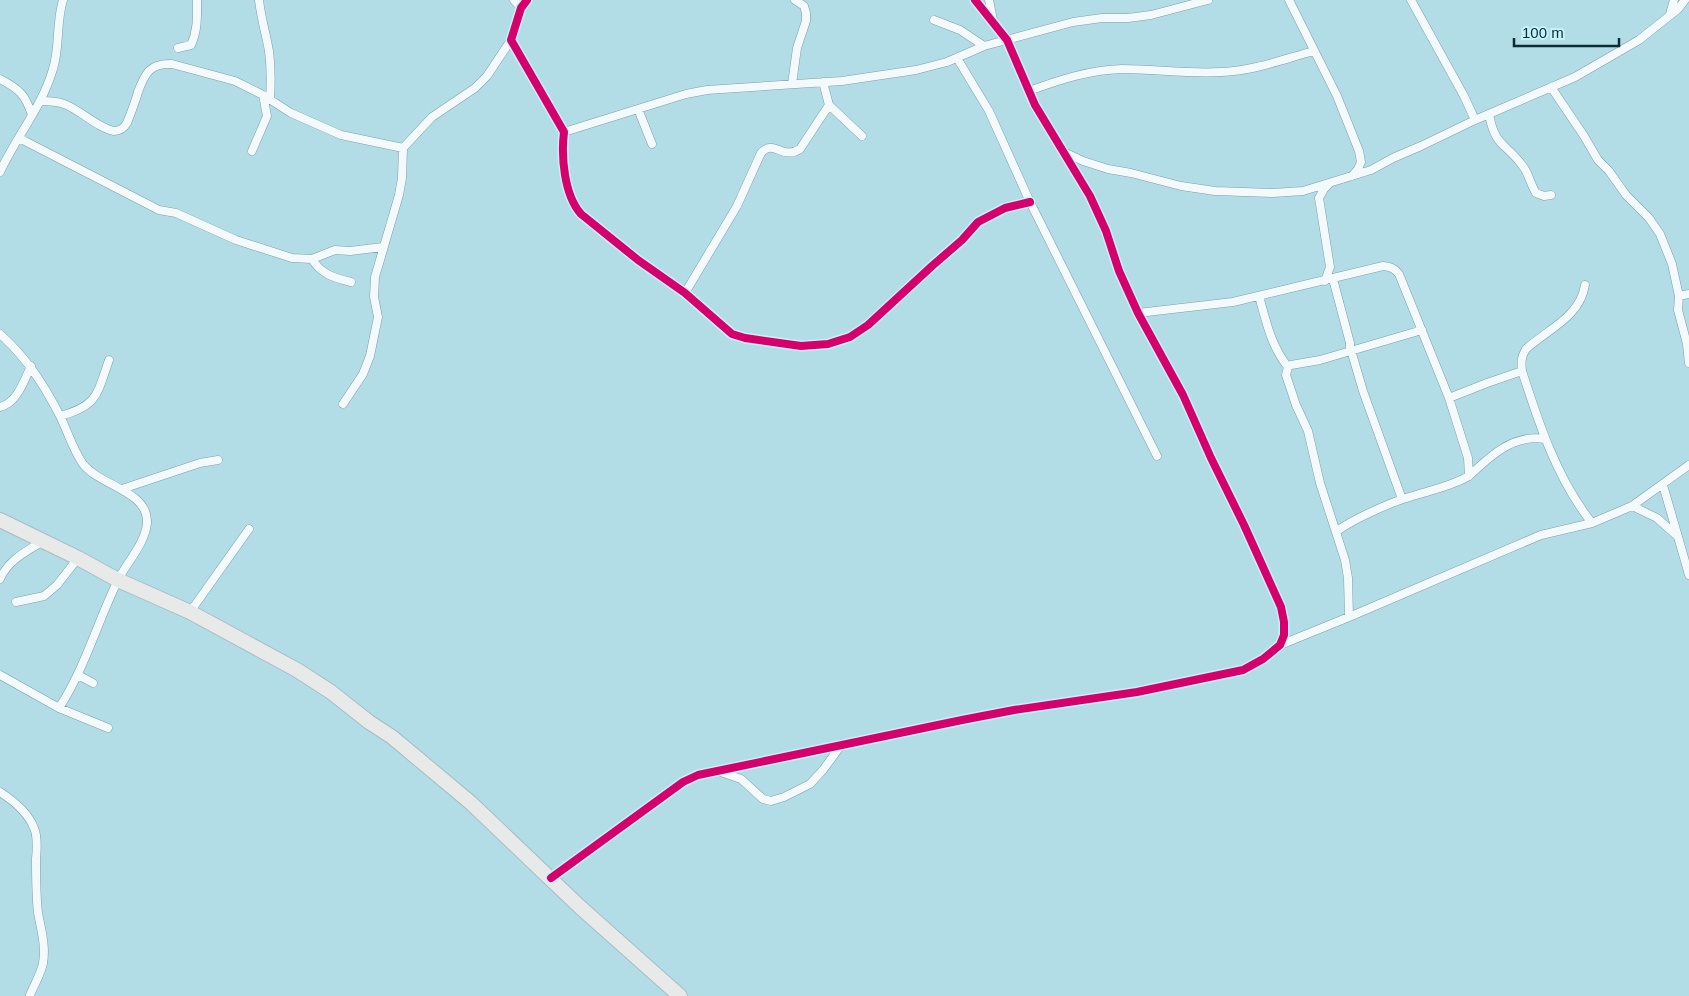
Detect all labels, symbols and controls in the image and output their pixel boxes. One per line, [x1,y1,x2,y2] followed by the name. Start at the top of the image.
[1514,15,1619,47] scale bar
[1522,24,1564,41] text: 100 m

